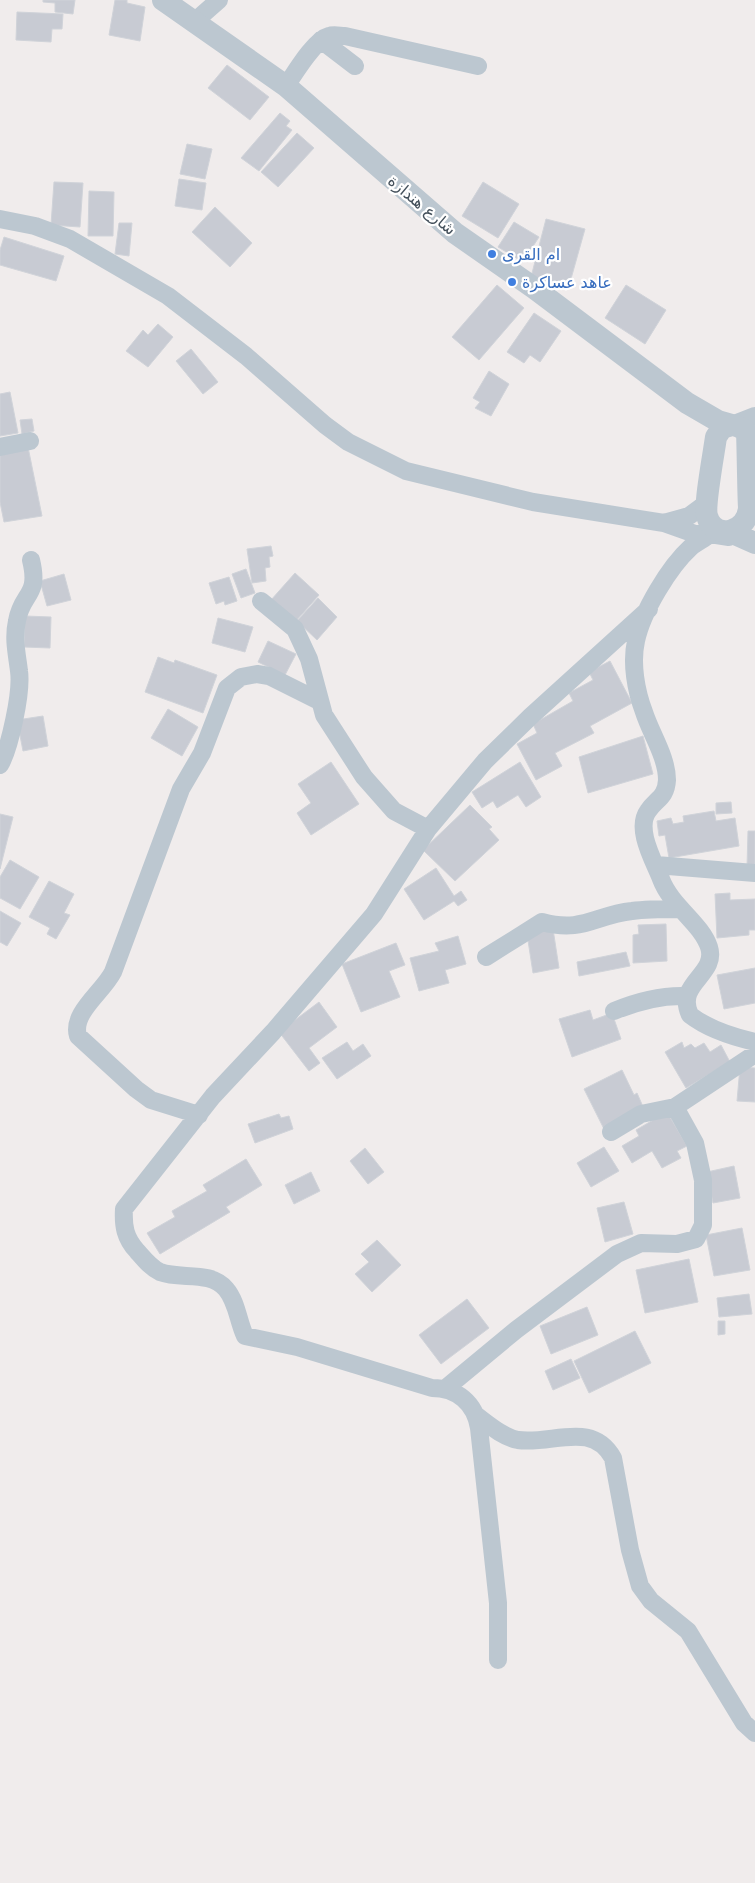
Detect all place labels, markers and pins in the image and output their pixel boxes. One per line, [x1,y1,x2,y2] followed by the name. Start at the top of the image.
[502,245,560,265] place label: ام القرى
[486,248,498,260] marker: ام القرى
[522,273,612,293] place label: عاهد عساكرة
[506,276,518,288] marker: عاهد عساكرة

